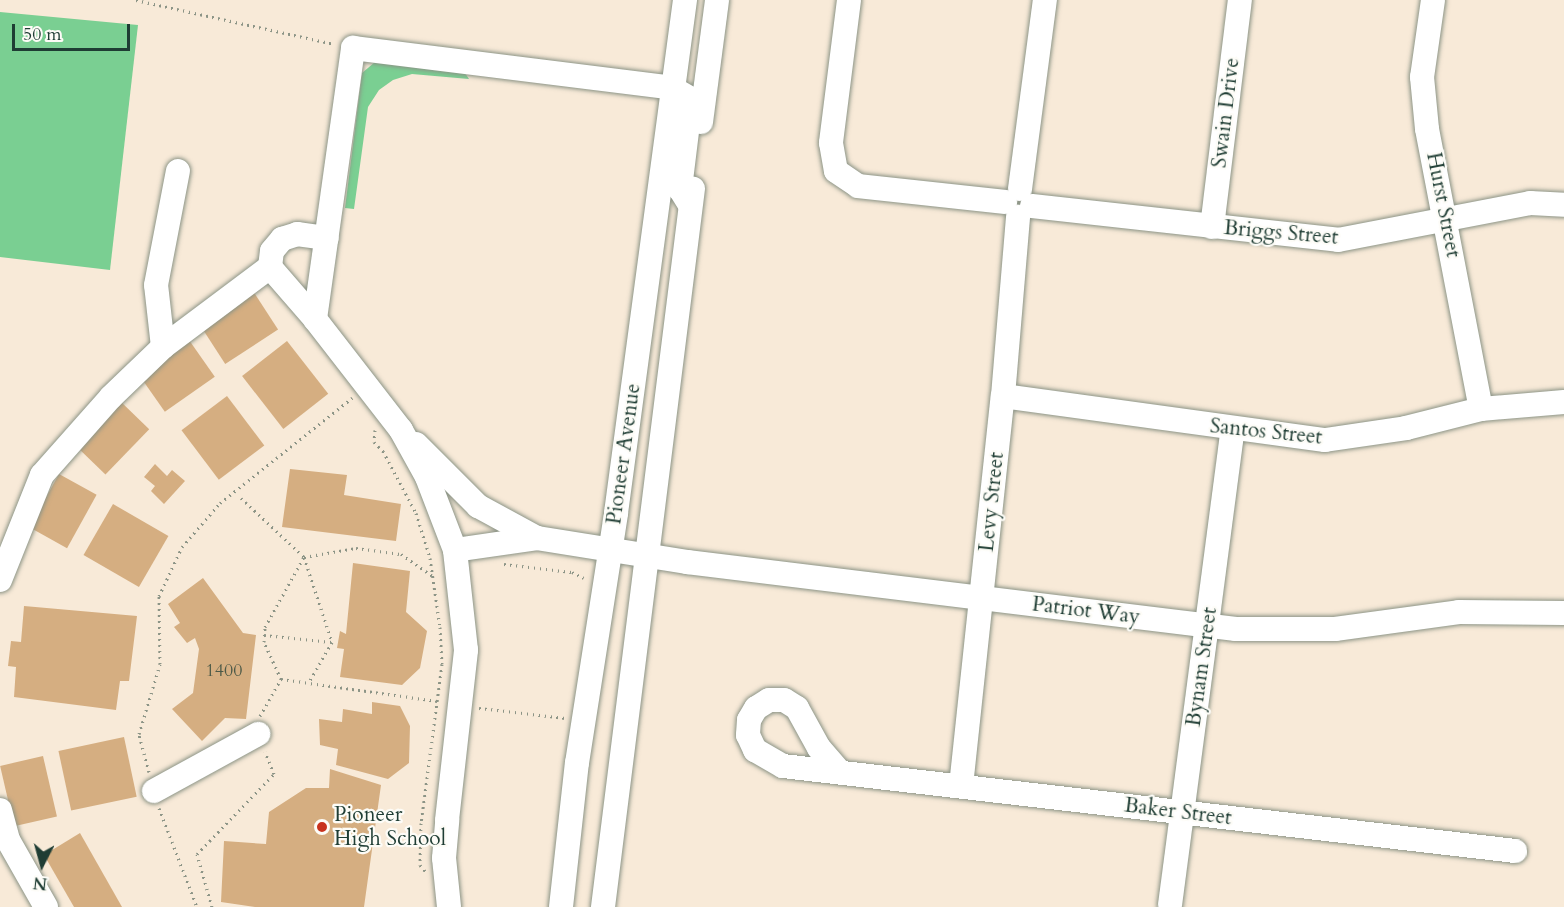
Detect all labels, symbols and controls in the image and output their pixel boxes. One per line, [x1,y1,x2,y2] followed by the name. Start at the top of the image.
[15,12,134,50] scale bar
[23,22,62,47] text: 50 m
[1207,57,1245,169] street label: Swain Drive
[1420,150,1466,260] street label: Hurst Street
[1223,215,1339,251] street label: Briggs Street
[602,382,646,526] street label: Pioneer Avenue
[1209,414,1323,450] street label: Santos Street
[974,451,1010,553] street label: Levy Street
[1031,592,1141,630] street label: Patriot Way
[1181,606,1223,728] street label: Bynam Street
[206,660,242,682] house number: 1400
[1123,793,1233,831] street label: Baker Street
[334,802,446,852] place label: Pioneer High School
[315,820,329,834] marker: Pioneer High School
[12,835,72,895] north arrow
[32,871,48,895] text: N

